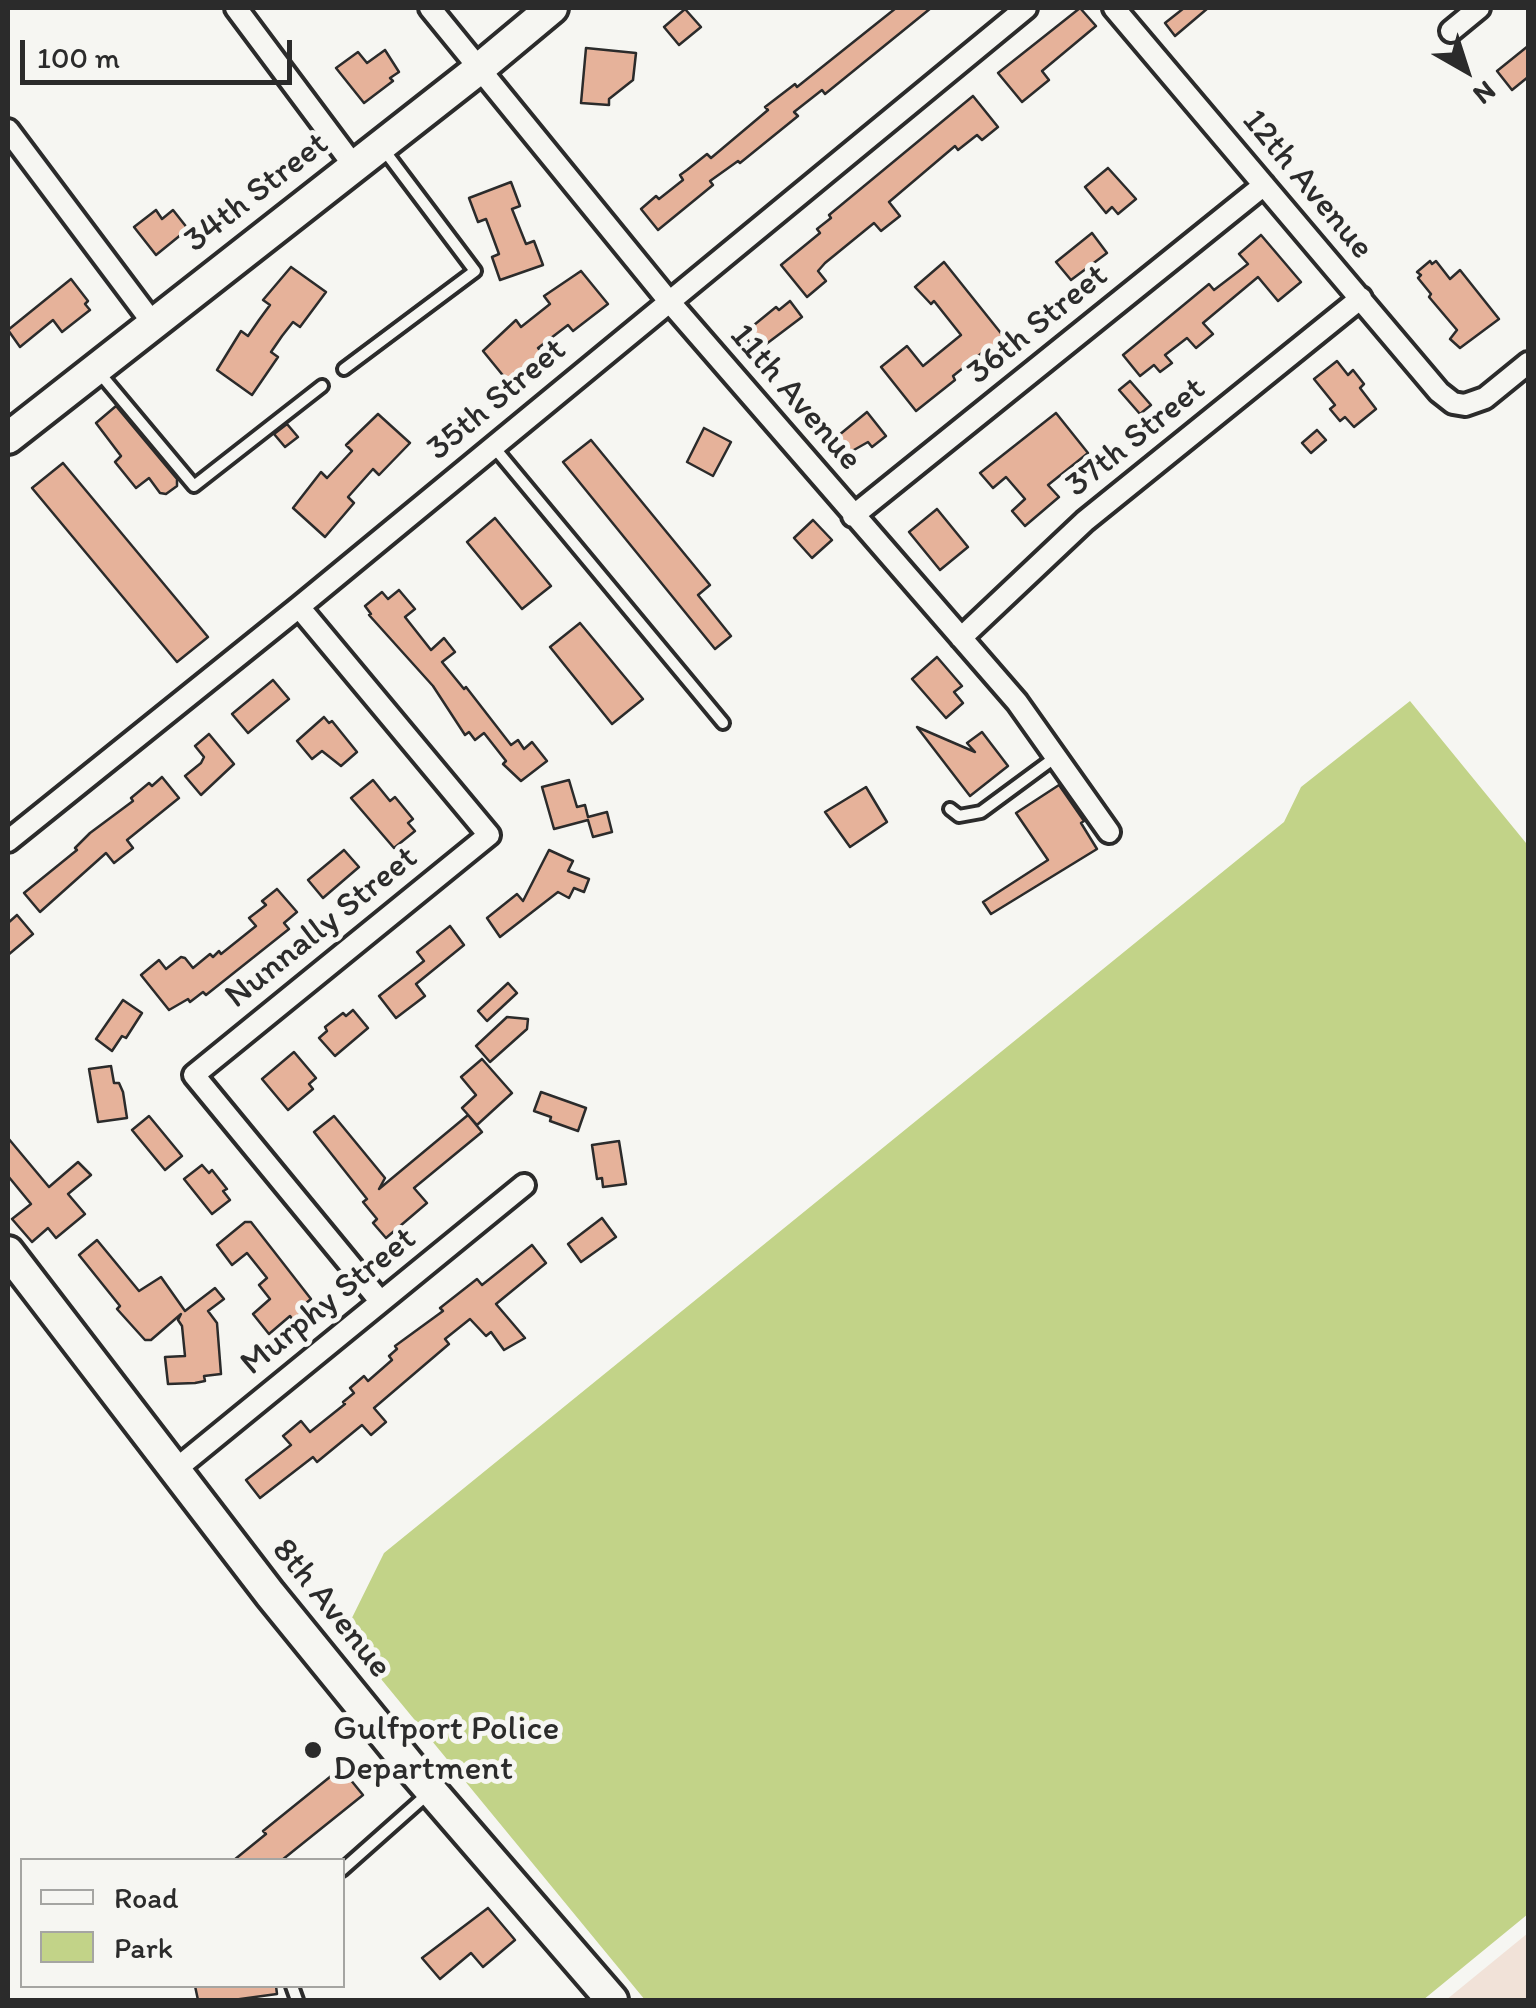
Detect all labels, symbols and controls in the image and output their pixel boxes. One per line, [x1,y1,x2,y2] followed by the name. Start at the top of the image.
[25,20,298,82] scale bar
[1416,20,1516,120] north arrow
[37,39,120,76] text: 100 m
[1467,74,1503,112] text: N
[1232,101,1382,269] street label: 12th Avenue
[176,124,338,262] street label: 34th Street
[959,255,1117,395] street label: 36th Street
[720,316,870,480] street label: 11th Avenue
[419,330,575,470] street label: 35th Street
[1058,369,1214,507] street label: 37th Street
[217,838,427,1018] street label: Nunnally Street
[233,1219,425,1385] street label: Murphy Street
[262,1531,400,1687] street label: 8th Avenue
[333,1709,559,1791] place label: Gulfport Police Department
[302,1739,324,1761] marker: Gulfport Police Department
[20,1858,345,1988] legend
[114,1879,179,1916] text: Road
[114,1929,173,1966] text: Park

